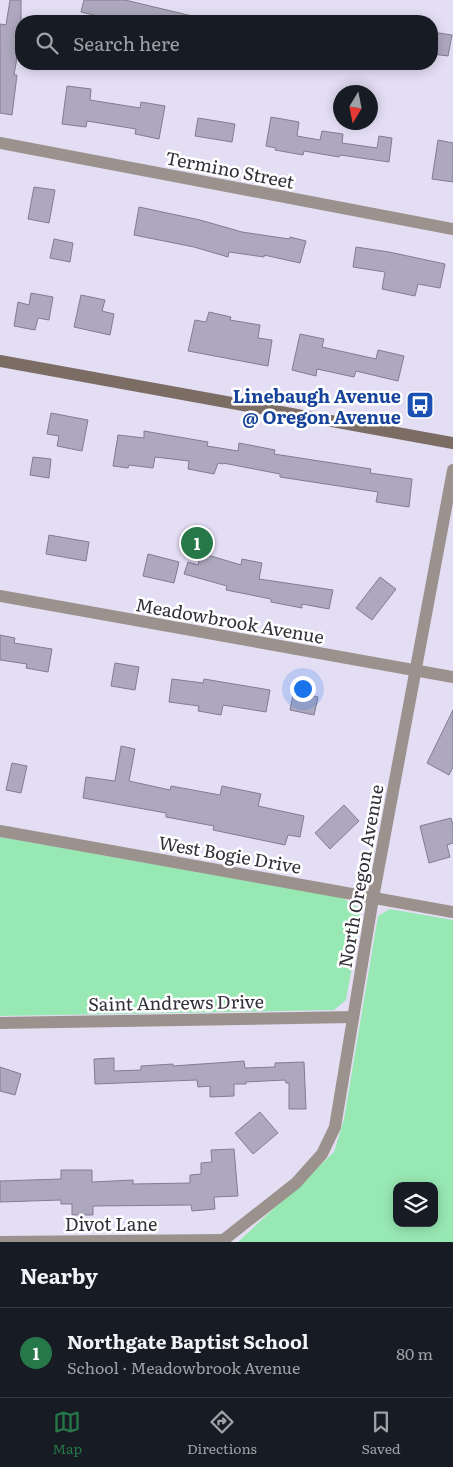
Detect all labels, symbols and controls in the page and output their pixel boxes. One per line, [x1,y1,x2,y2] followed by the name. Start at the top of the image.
[15,15,438,70] search box
[33,29,61,57] icon: search
[73,29,180,57] text: Search here
[333,85,378,130] north arrow
[163,143,297,195] street label: Termino Street
[233,382,401,430] place label: Linebaugh Avenue @ Oregon Avenue
[405,390,435,420] bus stop icon: Linebaugh Avenue @ Oregon Avenue
[181,524,213,562] pin: 1
[134,590,326,650] street label: Meadowbrook Avenue
[290,676,316,702] your location
[331,782,389,970] street label: North Oregon Avenue
[156,828,304,880] street label: West Bogie Drive
[88,987,264,1017] street label: Saint Andrews Drive
[393,1182,438,1227] map controls
[393,1182,438,1227] button: layers
[65,1210,157,1237] street label: Divot Lane
[20,1259,98,1290] text: Nearby
[67,1327,309,1355] text: Northgate Baptist School
[33,1341,39,1365] text: 1
[396,1341,433,1365] text: 80 m
[67,1355,300,1379] text: School · Meadowbrook Avenue
[52,1408,82,1458] tab: Map
[187,1408,257,1458] tab: Directions
[362,1408,401,1458] tab: Saved

